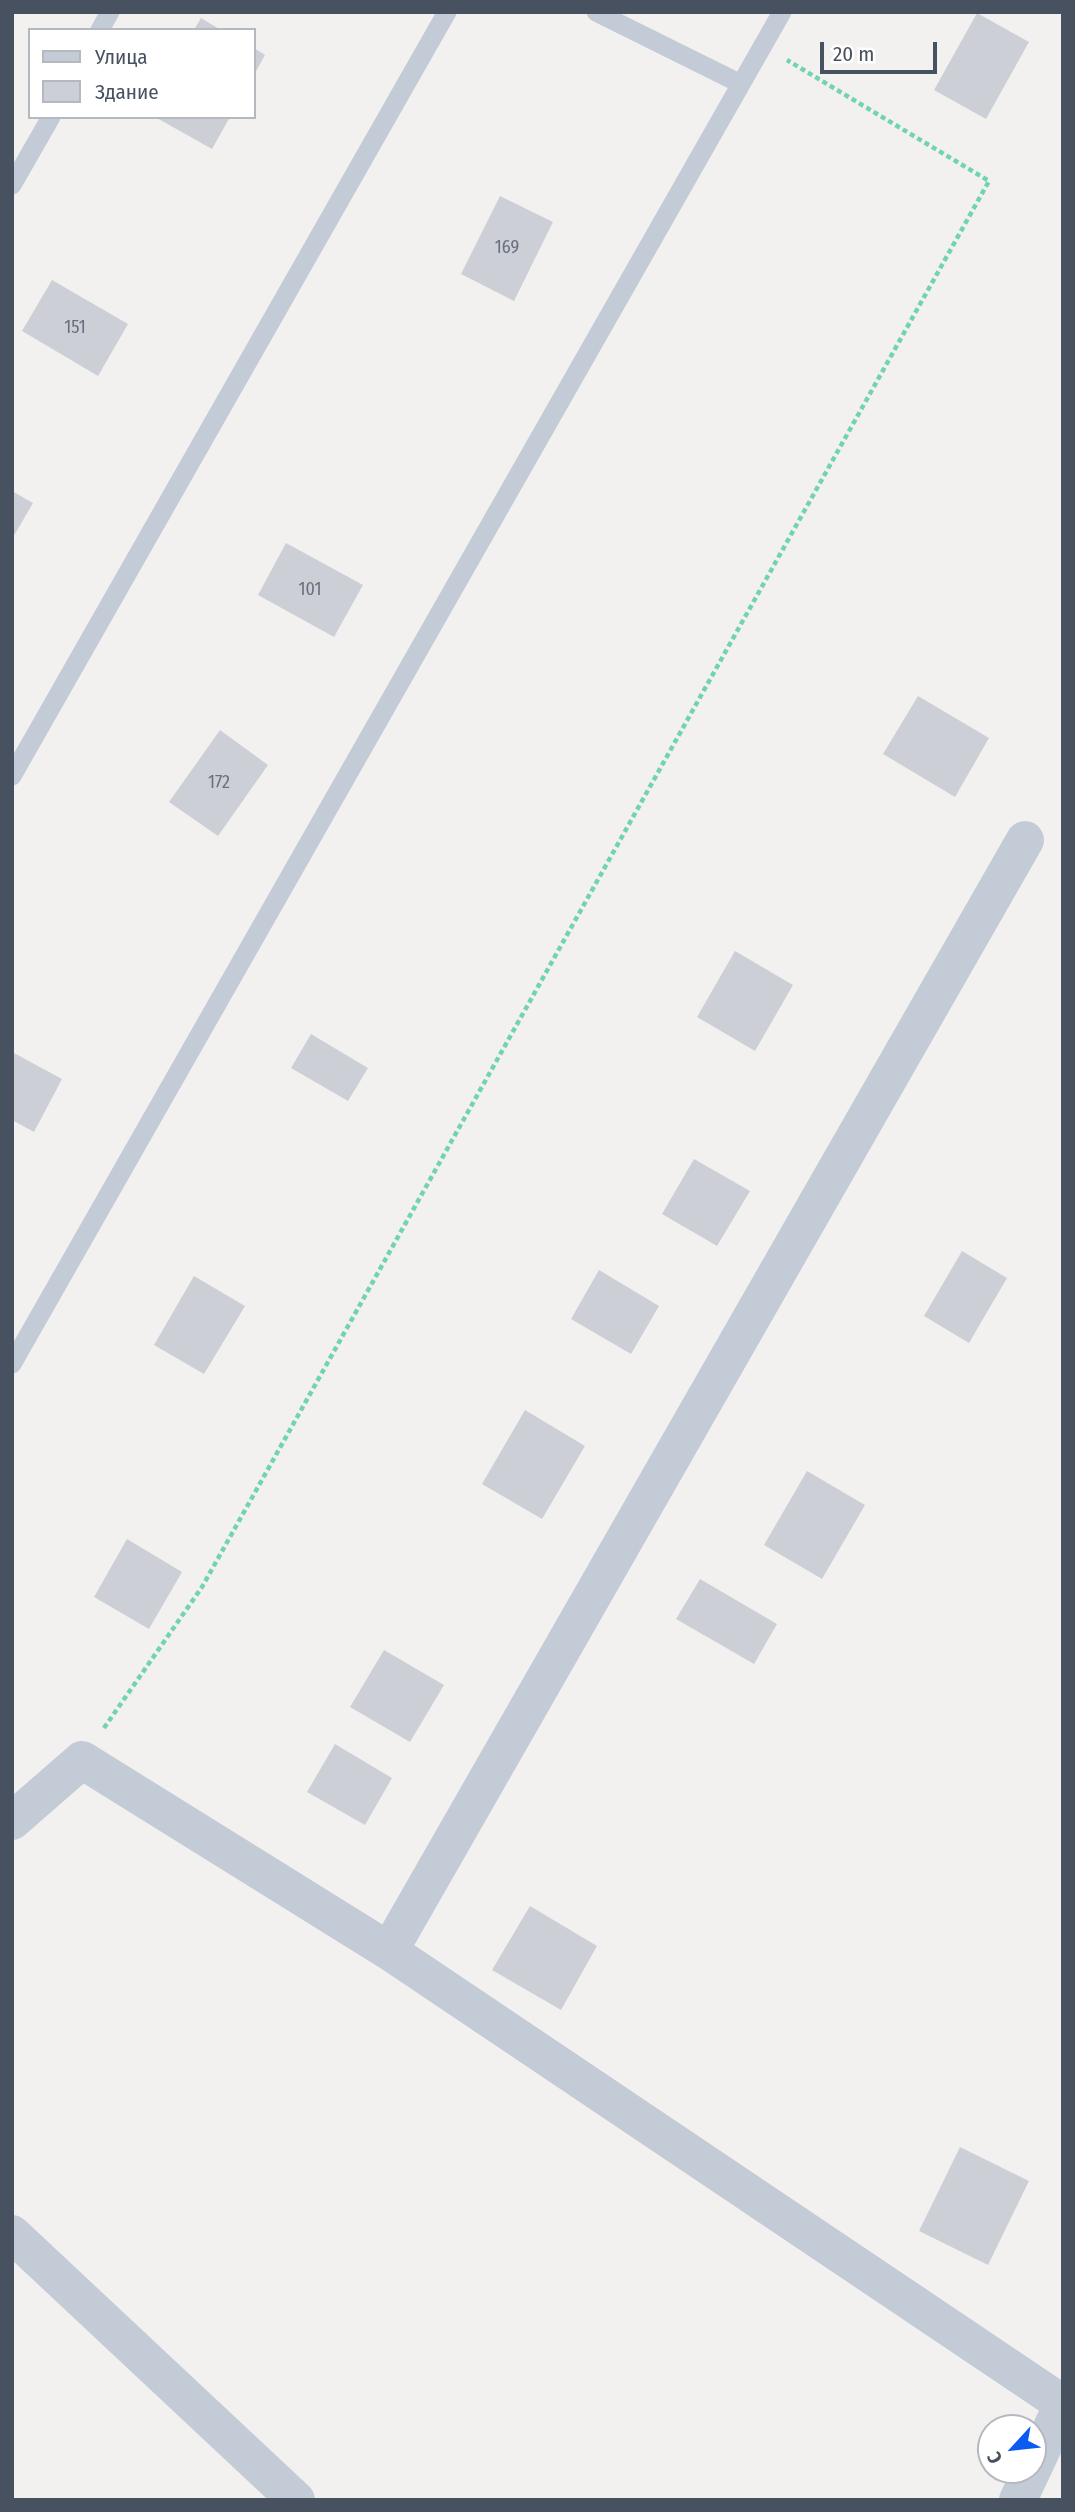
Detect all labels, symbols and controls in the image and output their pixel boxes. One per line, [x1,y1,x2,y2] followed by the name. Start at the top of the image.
[28,28,256,119] legend
[823,28,940,72] scale bar
[833,41,874,67] text: 20 m
[95,44,148,70] text: Улица
[95,79,159,105] text: Здание
[495,237,519,259] house number: 169
[64,317,86,339] house number: 151
[299,579,321,601] house number: 101
[208,772,230,794] house number: 172
[977,2414,1047,2484] north arrow
[982,2448,1007,2468] text: С

